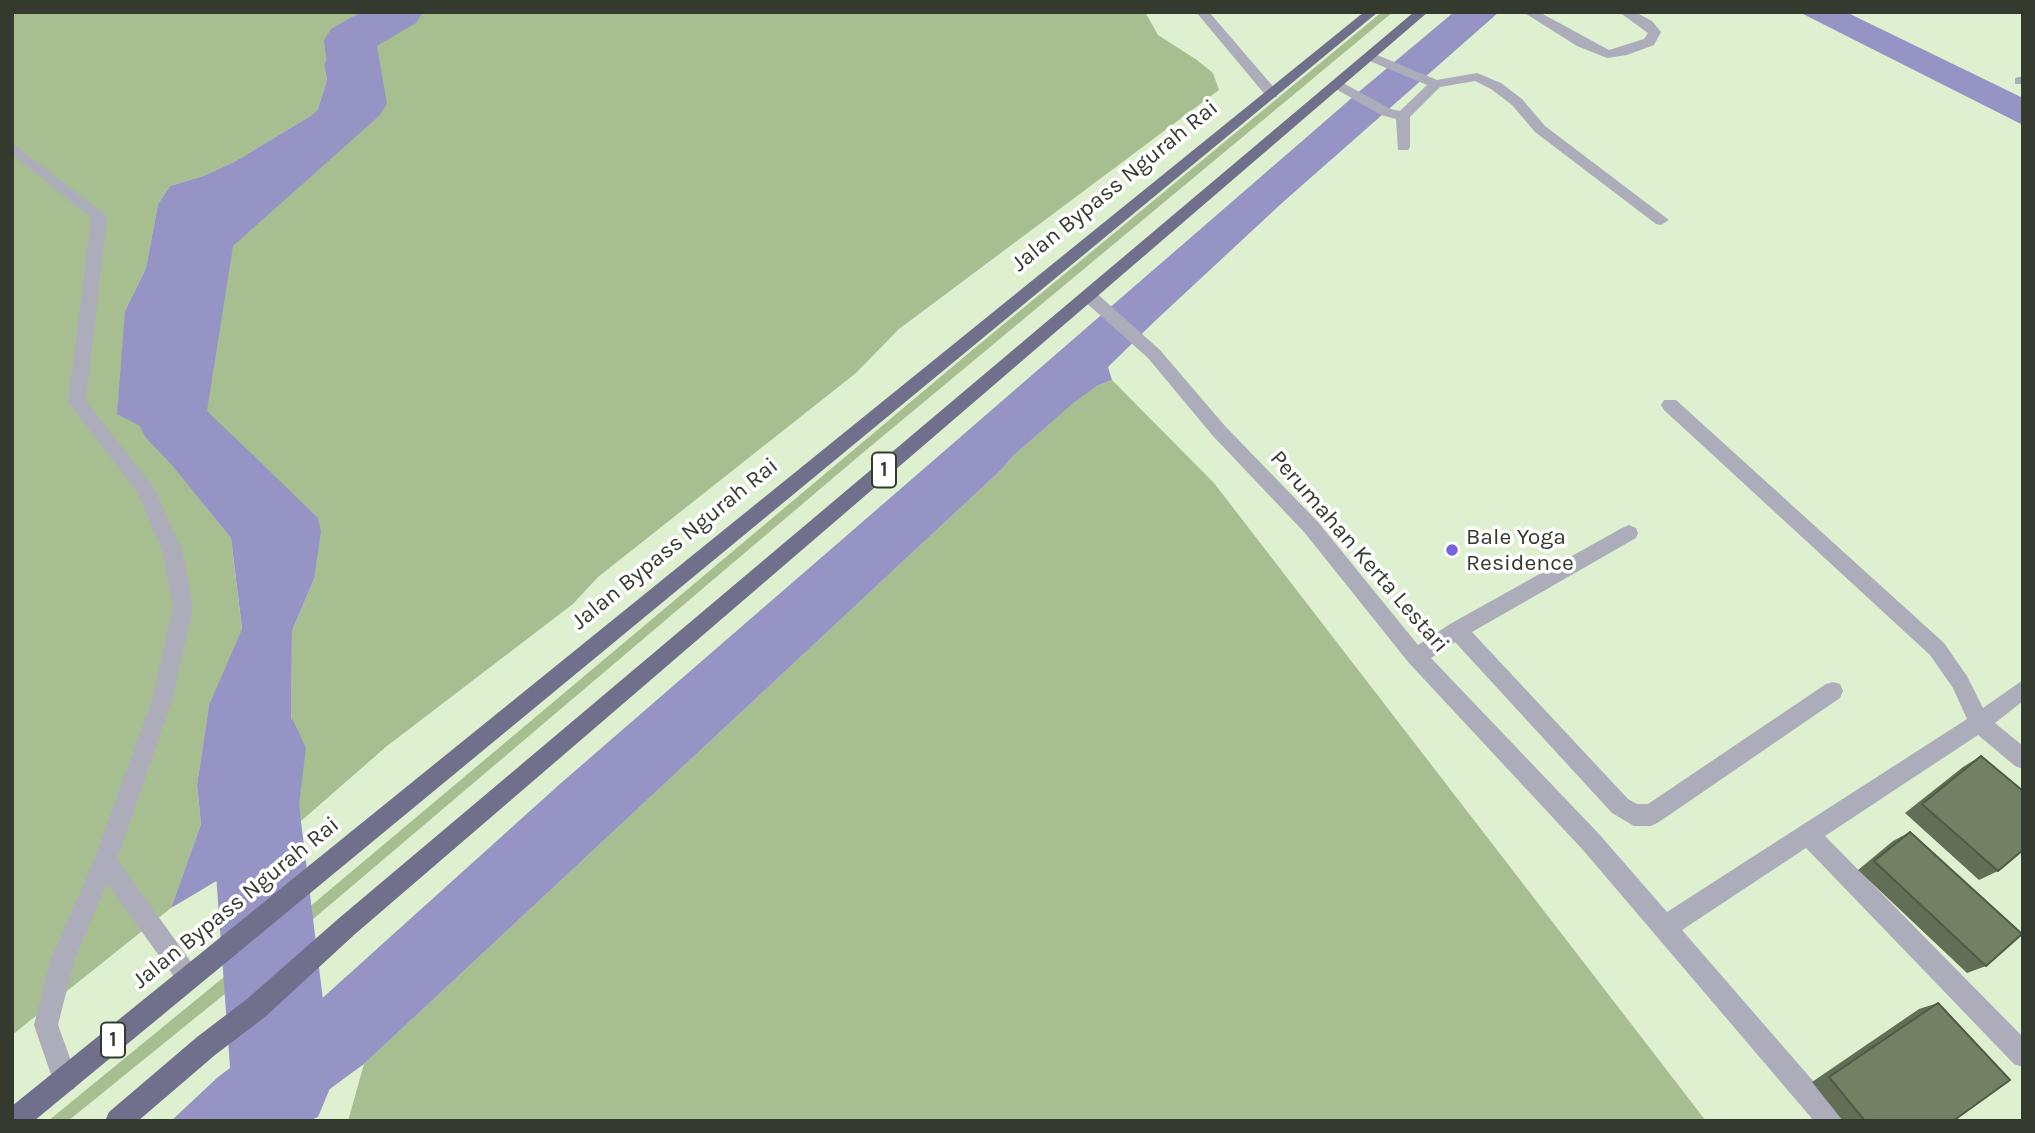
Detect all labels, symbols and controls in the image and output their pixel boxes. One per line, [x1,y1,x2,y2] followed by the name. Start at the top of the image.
[1006,94,1224,278] street label: Jalan Bypass Ngurah Rai
[1264,445,1454,659] street label: Perumahan Kerta Lestari
[566,452,784,636] street label: Jalan Bypass Ngurah Rai
[872,452,896,488] road number: 1
[1466,523,1574,577] place label: Bale Yoga Residence
[1444,542,1460,558] marker: Bale Yoga Residence
[127,811,345,995] street label: Jalan Bypass Ngurah Rai
[101,1023,125,1058] road number: 1

